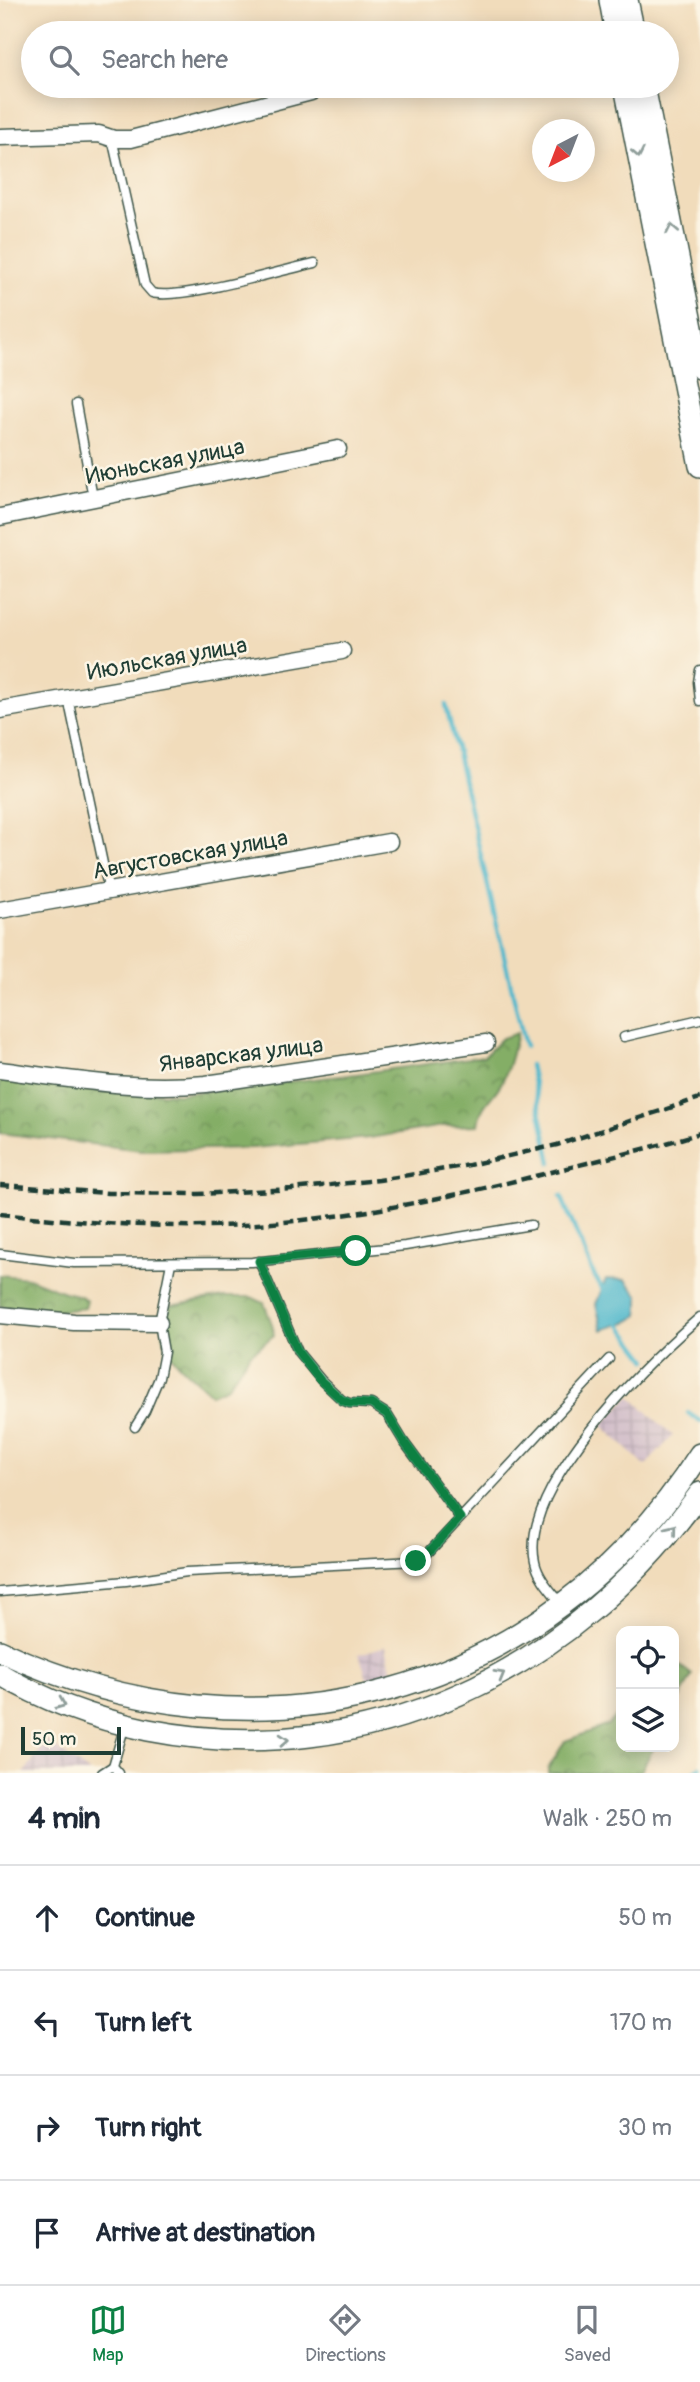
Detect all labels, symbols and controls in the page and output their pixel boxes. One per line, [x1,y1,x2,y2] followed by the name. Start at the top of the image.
[21,21,679,98] search box
[45,41,83,79] icon: search
[101,44,228,76] text: Search here
[532,119,595,182] north arrow
[629,147,644,159] one-way arrow
[666,223,681,235] one-way arrow
[83,432,247,491] street label: Июньская улица
[85,630,249,687] street label: Июльская улица
[90,823,290,886] street label: Августовская улица
[157,1030,325,1079] street label: Январская улица
[340,1235,371,1266] route start
[664,1524,676,1537] one-way arrow
[400,1545,431,1576] route end
[616,1626,679,1752] map controls
[616,1626,679,1689] button: locate
[492,1670,505,1683] one-way arrow
[616,1689,679,1752] button: layers
[54,1696,67,1710] one-way arrow
[21,1724,121,1756] scale bar
[32,1727,76,1751] text: 50 m
[279,1733,290,1748] one-way arrow
[28,1800,101,1837] text: 4 min
[543,1804,672,1833] text: Walk · 250 m
[28,1899,66,1937] icon: ahead
[95,1902,195,1934] text: Continue
[618,1903,672,1932] text: 50 m
[28,2004,66,2042] icon: left
[95,2007,191,2039] text: Turn left
[610,2008,672,2037] text: 170 m
[28,2109,66,2147] icon: right
[95,2112,201,2144] text: Turn right
[618,2113,672,2142] text: 30 m
[28,2214,66,2252] icon: arrive
[95,2217,315,2249] text: Arrive at destination
[89,2301,127,2367] tab: Map
[305,2301,386,2367] tab: Directions
[564,2301,611,2367] tab: Saved

